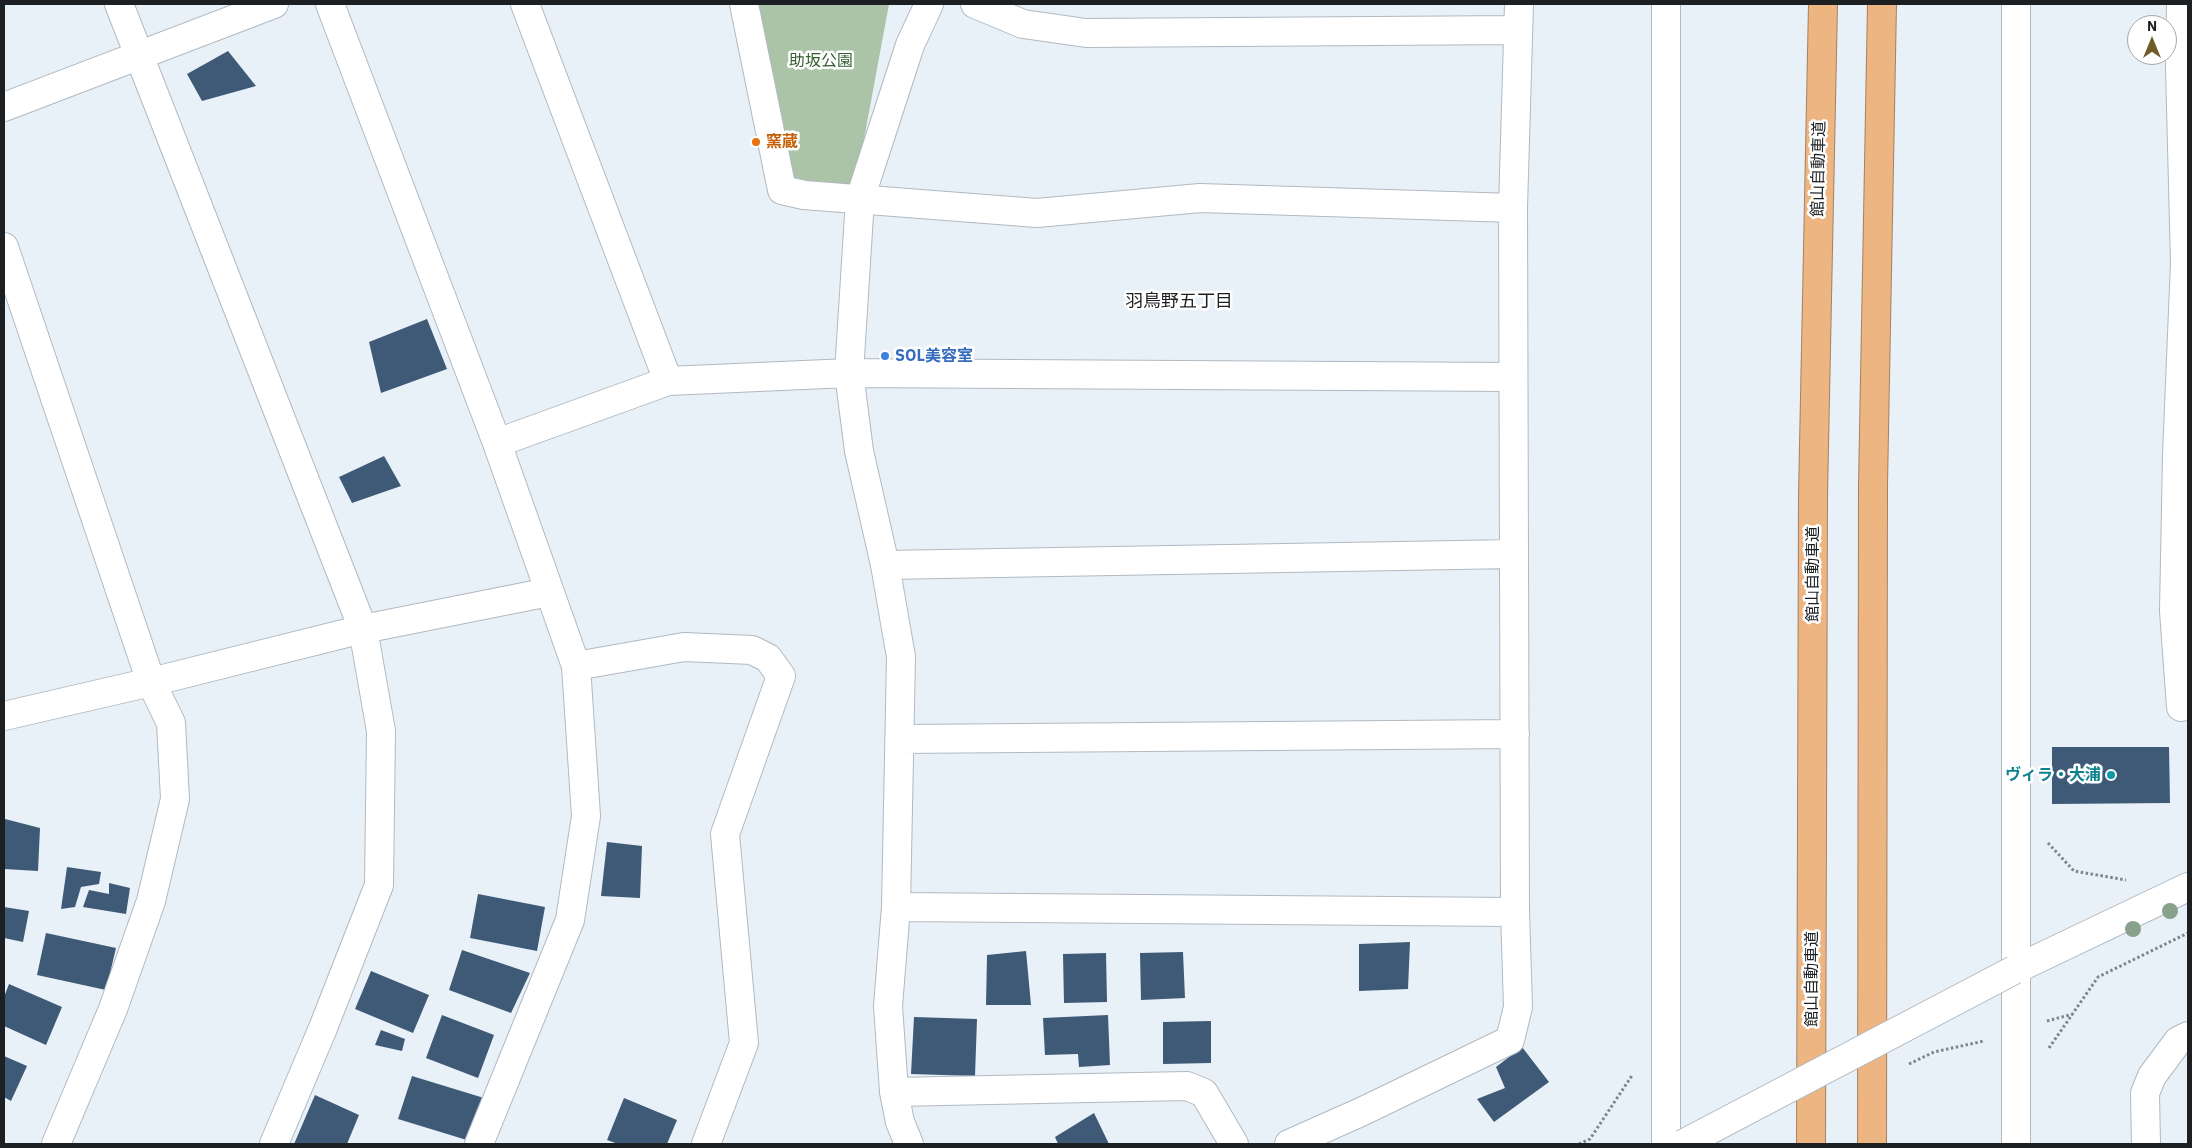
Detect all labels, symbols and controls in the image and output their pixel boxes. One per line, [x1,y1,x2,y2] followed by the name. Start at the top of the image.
[2127,15,2177,65] north arrow
[2147,17,2157,35] text: N
[789,51,853,71] park label: 助坂公園
[1809,121,1829,217] street label: 館山自動車道
[766,132,798,152] place label: 窯蔵
[750,136,762,148] marker: 窯蔵
[1125,291,1233,313] district label: 羽鳥野五丁目
[895,346,973,366] place label: SOL美容室
[879,350,891,362] marker: SOL美容室
[1803,526,1823,622] street label: 館山自動車道
[2005,765,2101,785] place label: ヴィラ・大浦
[2105,769,2117,781] marker: ヴィラ・大浦
[1802,931,1822,1027] street label: 館山自動車道

